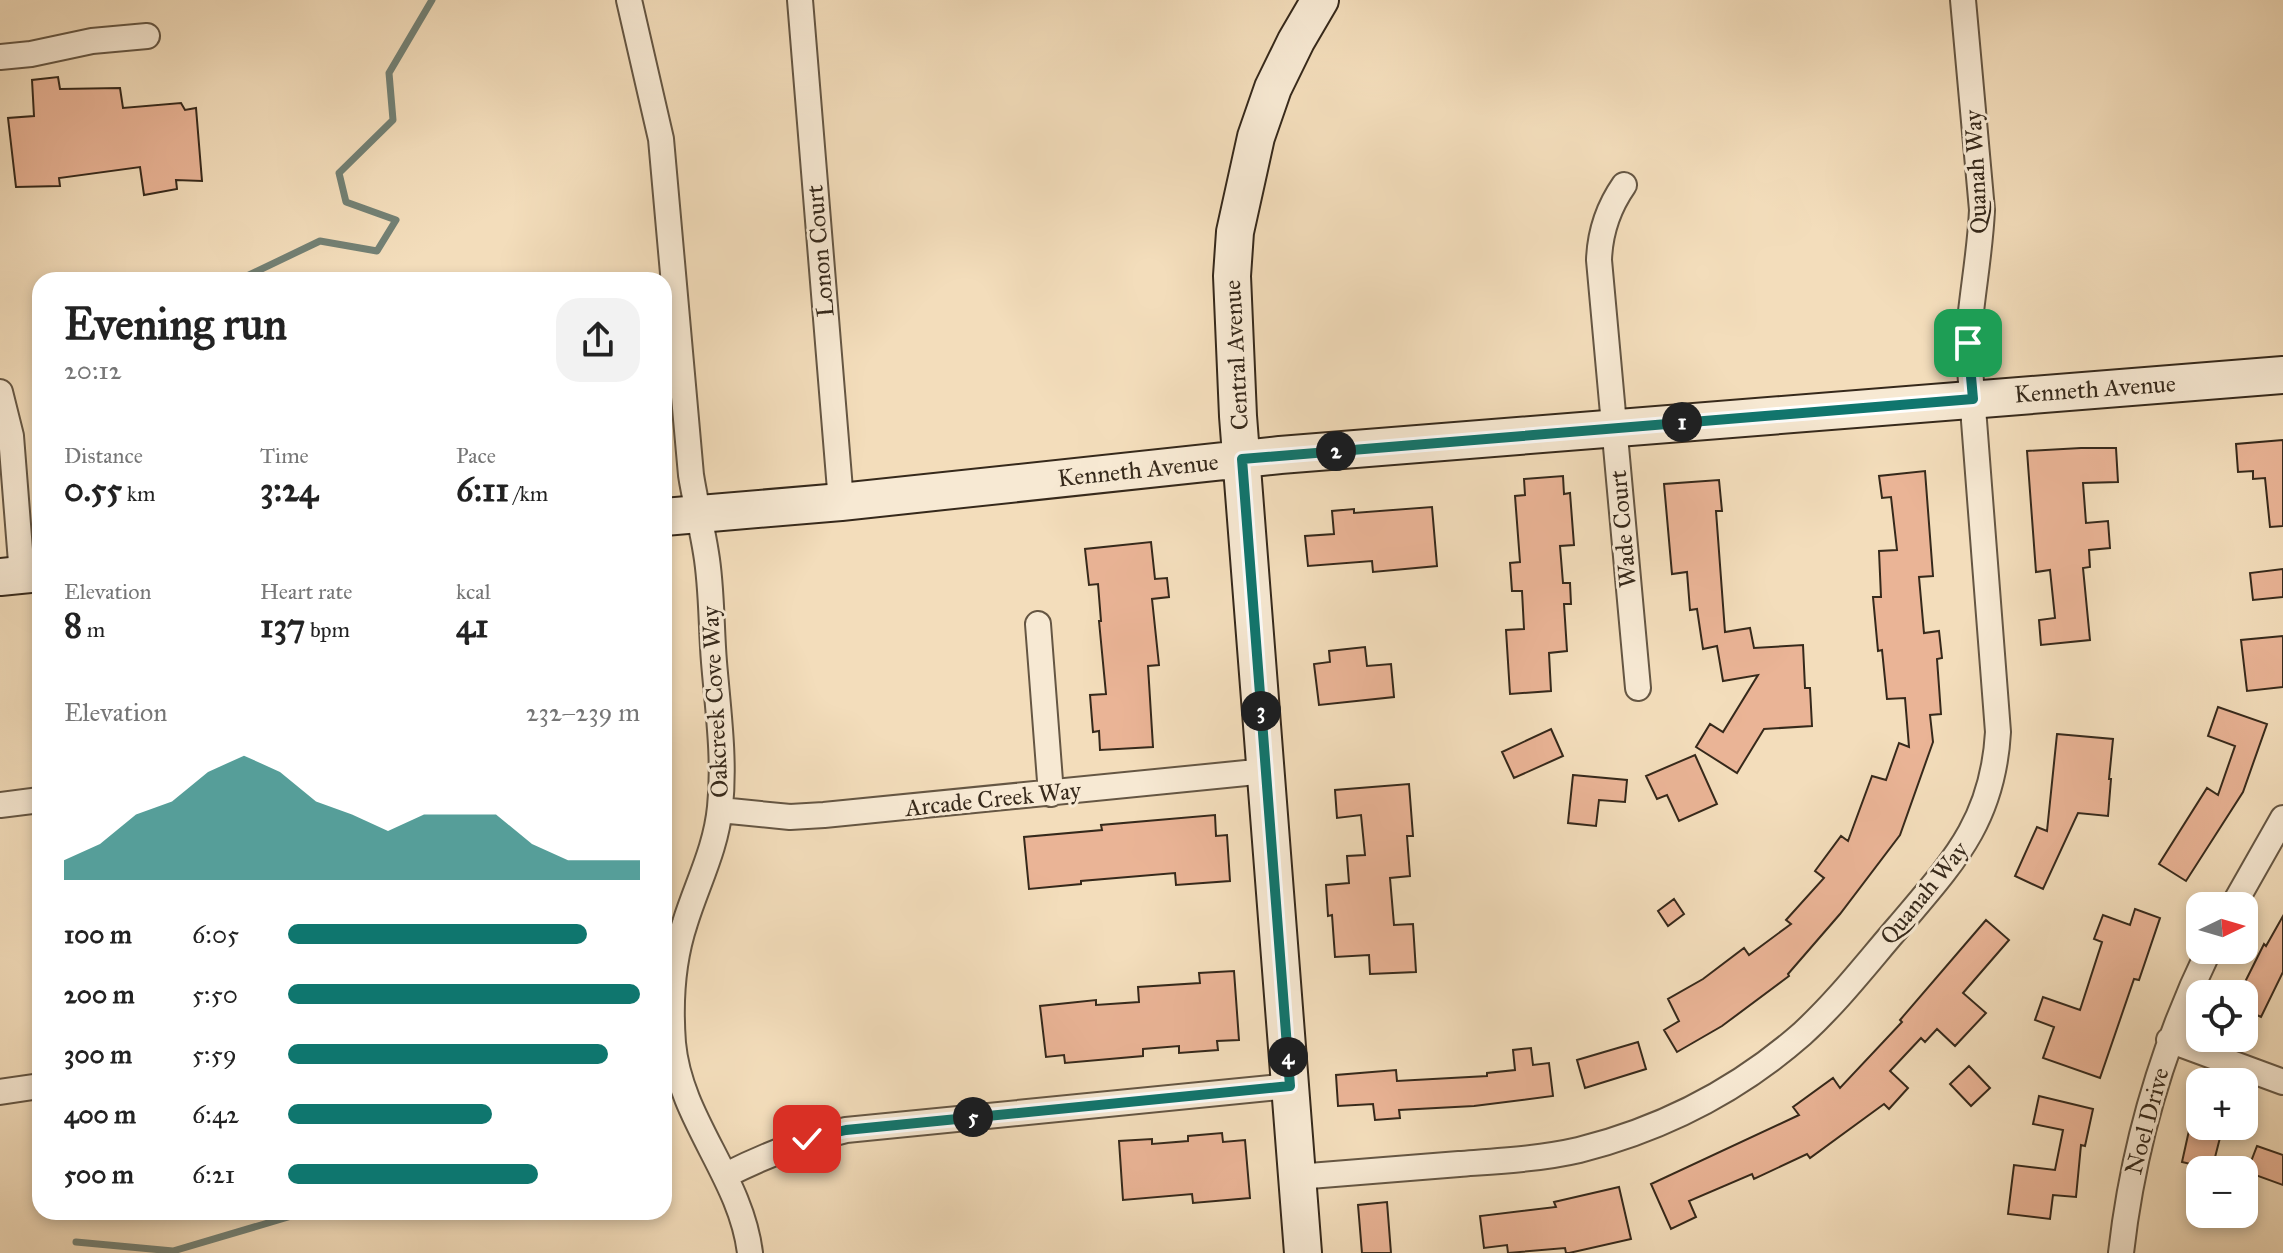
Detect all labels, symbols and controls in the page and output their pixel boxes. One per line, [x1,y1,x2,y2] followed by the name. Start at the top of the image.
[1958,108,1994,235] street label: Quanah Way
[799,183,841,318] street label: Lonon Court
[1217,279,1255,431] street label: Central Avenue
[64,297,287,351] text: Evening run
[556,298,640,382] button: share
[1934,309,2002,377] pin
[1946,321,1990,365] icon: arrive
[64,354,122,386] text: 20:12
[2013,368,2177,410] street label: Kenneth Avenue
[1662,402,1702,442] pin: 1
[1678,408,1686,435] text: 1
[1316,431,1356,471] pin: 2
[1331,437,1341,464] text: 2
[64,442,143,469] text: Distance
[260,442,309,469] text: Time
[456,442,496,469] text: Pace
[1056,447,1220,493] street label: Kenneth Avenue
[1603,468,1643,589] street label: Wade Court
[64,469,122,510] text: 0.55
[260,469,318,510] text: 3:24
[456,469,509,510] text: 6:11
[122,480,155,507] text: km
[509,480,548,507] text: /km
[64,578,151,605] text: Elevation
[260,578,353,605] text: Heart rate
[456,578,491,605] text: kcal
[64,605,82,646] text: 8
[260,605,305,646] text: 137
[456,605,488,646] text: 41
[695,605,735,799] street label: Oakcreek Cove Way
[82,616,105,643] text: m
[305,616,350,643] text: bpm
[1241,691,1281,731] pin: 3
[64,696,167,728] text: Elevation
[526,696,640,728] text: 232–239 m
[1257,697,1265,724] text: 3
[903,775,1083,823] street label: Arcade Creek Way
[1873,835,1975,951] street label: Quanah Way
[2186,892,2258,964] north arrow
[2186,892,2258,1228] map controls
[64,918,132,950] text: 100 m
[192,918,239,950] text: 6:05
[64,978,135,1010] text: 200 m
[192,978,238,1010] text: 5:50
[2186,980,2258,1052] button: locate
[1268,1037,1308,1077] pin: 4
[64,1038,132,1070] text: 300 m
[192,1038,237,1070] text: 5:59
[1282,1043,1294,1070] text: 4
[2118,1064,2176,1178] street label: Noel Drive
[2186,1068,2258,1140] button: +
[953,1097,993,1137] pin: 5
[64,1098,136,1130] text: 400 m
[192,1098,239,1130] text: 6:42
[968,1103,978,1130] text: 5
[773,1105,841,1173] pin
[785,1117,829,1161] icon: check
[2186,1156,2258,1228] button: −
[64,1158,134,1190] text: 500 m
[192,1158,235,1190] text: 6:21

